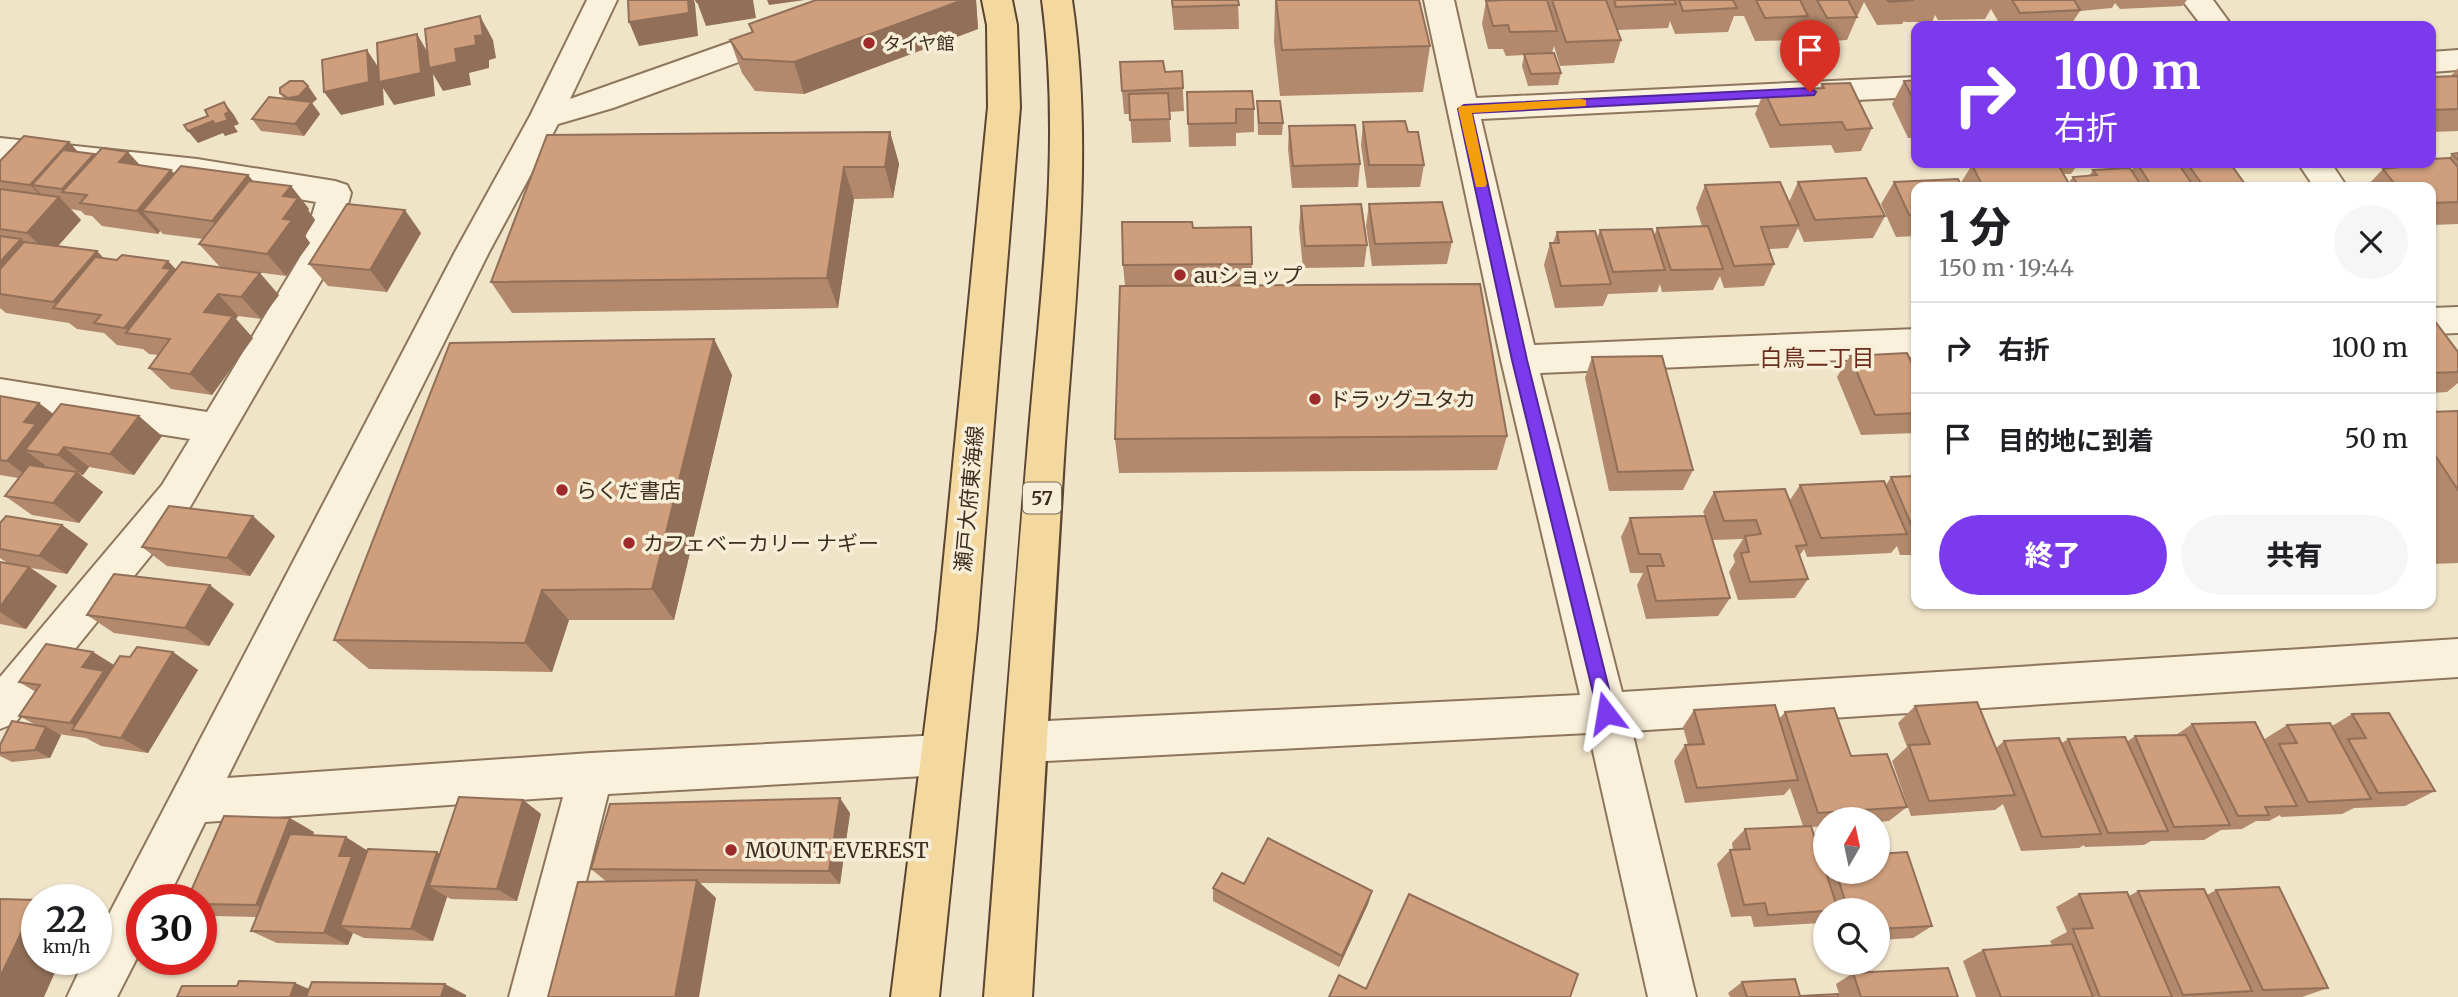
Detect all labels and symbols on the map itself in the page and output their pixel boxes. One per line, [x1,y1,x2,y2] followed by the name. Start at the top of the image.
[1780,20,1840,92] pin
[883,32,954,55] place label: タイヤ館
[861,35,877,51] marker: タイヤ館
[1194,262,1302,289] place label: auショップ
[1172,267,1188,283] marker: auショップ
[1760,343,1875,372] district label: 白鳥二丁目
[1329,386,1476,413] place label: ドラッグユタカ
[1307,391,1323,407] marker: ドラッグユタカ
[949,425,989,573] street label: 瀬戸大府東海線
[576,477,681,504] place label: らくだ書店
[554,482,570,498] marker: らくだ書店
[1023,482,1061,513] road number: 57
[643,530,879,557] place label: カフェベーカリー ナギー
[621,535,637,551] marker: カフェベーカリー ナギー
[1569,676,1643,750] position arrow
[1813,807,1890,884] north arrow
[745,837,929,864] place label: MOUNT EVEREST
[723,842,739,858] marker: MOUNT EVEREST
[126,884,217,975] speed limit sign: 30

